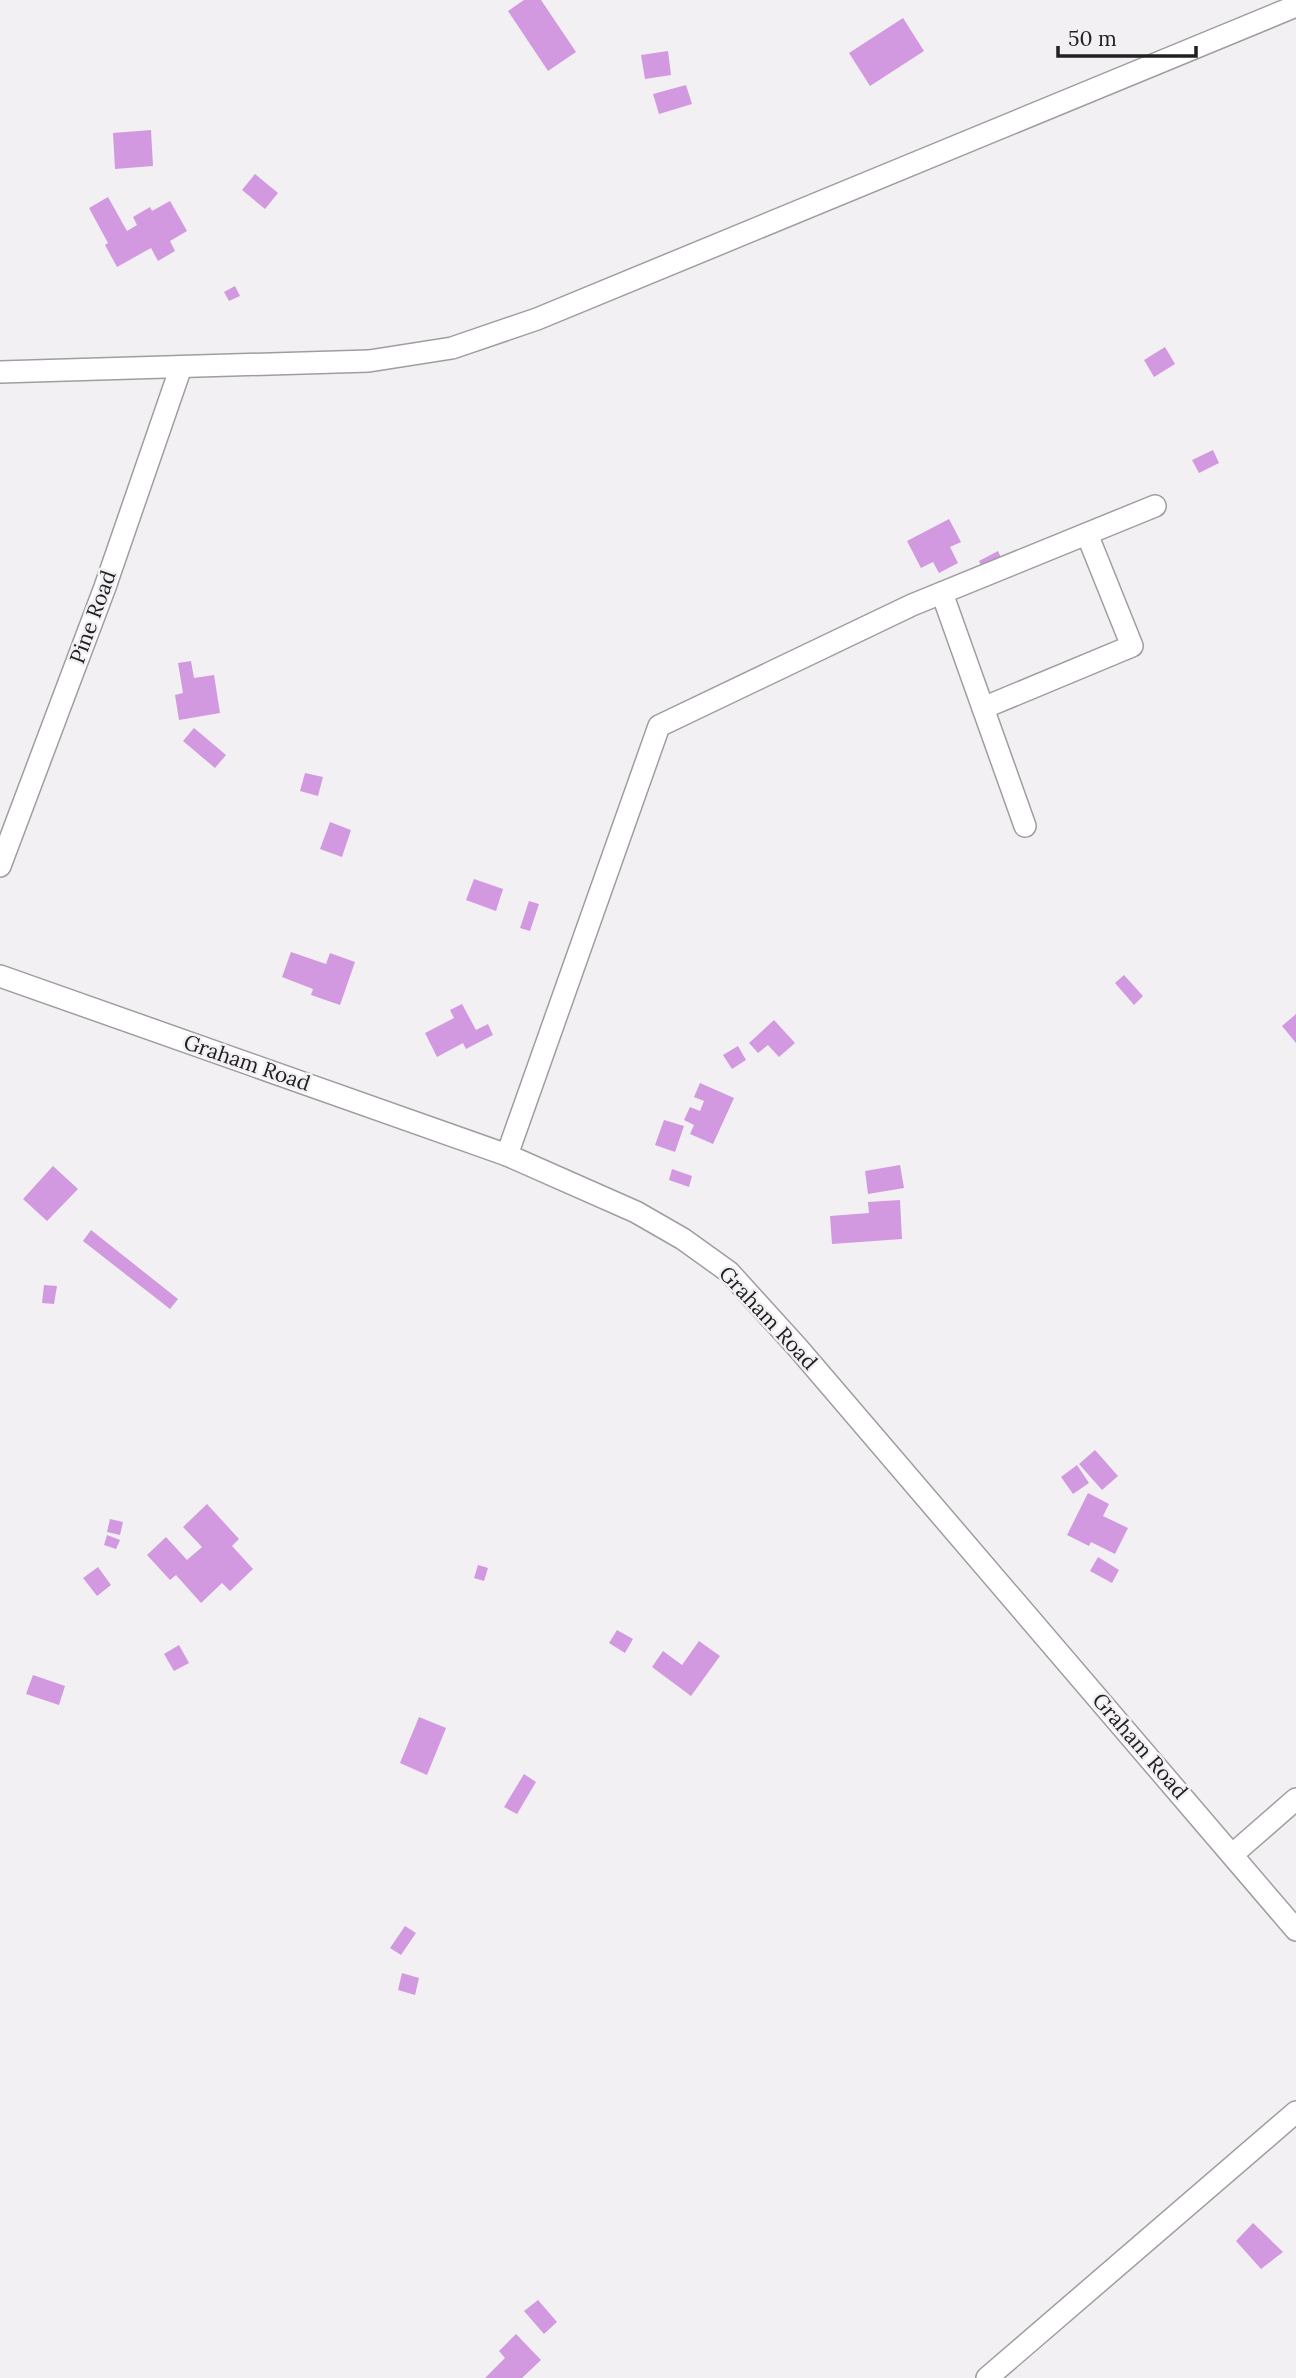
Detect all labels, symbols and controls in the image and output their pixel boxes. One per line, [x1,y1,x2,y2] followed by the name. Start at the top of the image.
[1058,14,1196,58] scale bar
[1068,25,1117,52] text: 50 m
[63,567,122,667] street label: Pine Road
[180,1028,314,1097] street label: Graham Road
[713,1260,823,1375] street label: Graham Road
[1087,1687,1194,1804] street label: Graham Road

